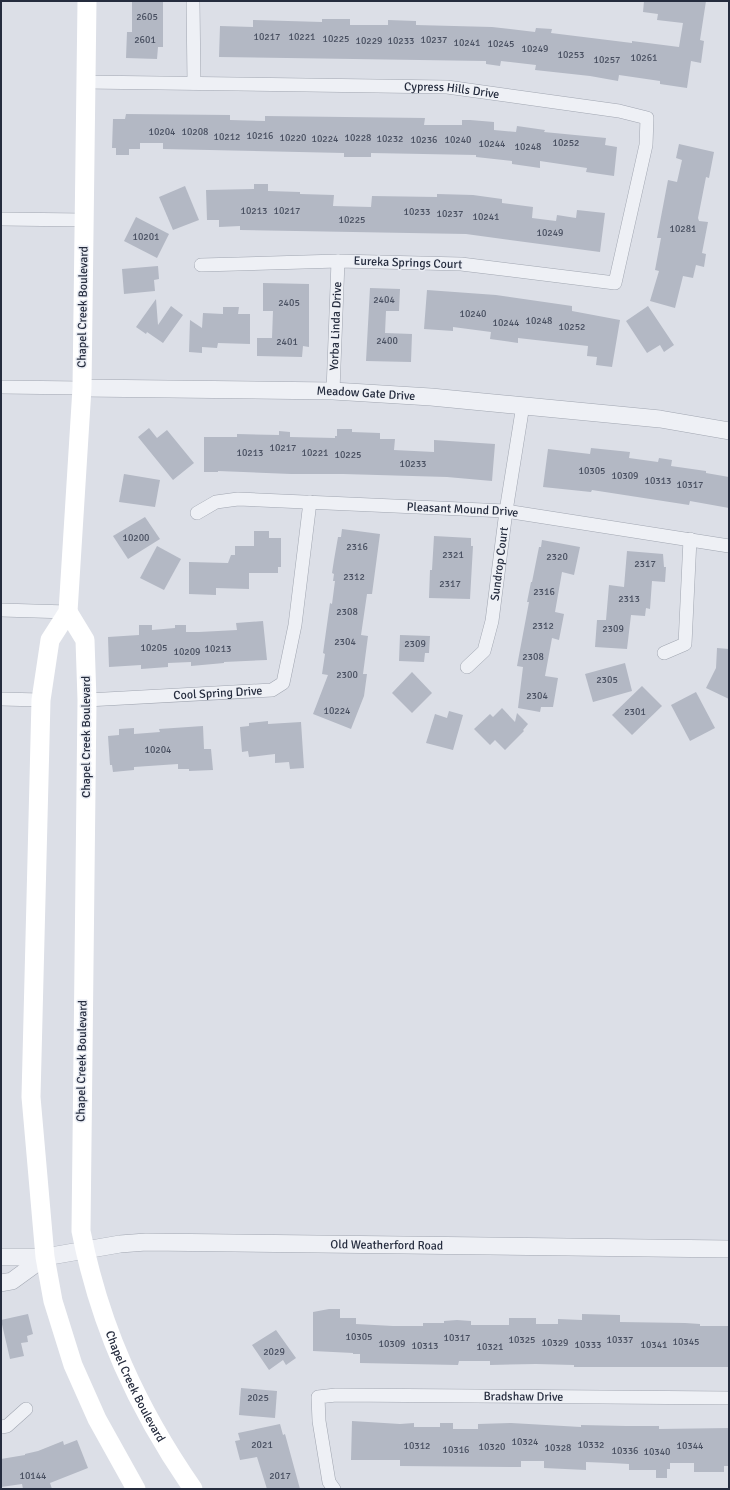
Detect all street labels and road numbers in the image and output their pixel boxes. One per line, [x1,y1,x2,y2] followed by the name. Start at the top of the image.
[404,79,500,102] street label: Cypress Hills Drive
[74,246,92,368] street label: Chapel Creek Boulevard
[353,254,463,272] street label: Eureka Springs Court
[326,281,345,371] street label: Yorba Linda Drive
[316,383,416,404] street label: Meadow Gate Drive
[406,499,520,520] street label: Pleasant Mound Drive
[487,526,511,602] street label: Sundrop Court
[79,676,94,798] street label: Chapel Creek Boulevard
[173,683,263,703] street label: Cool Spring Drive
[73,1000,91,1122] street label: Chapel Creek Boulevard
[330,1237,443,1253] street label: Old Weatherford Road
[102,1328,169,1445] street label: Chapel Creek Boulevard
[483,1389,563,1404] street label: Bradshaw Drive

